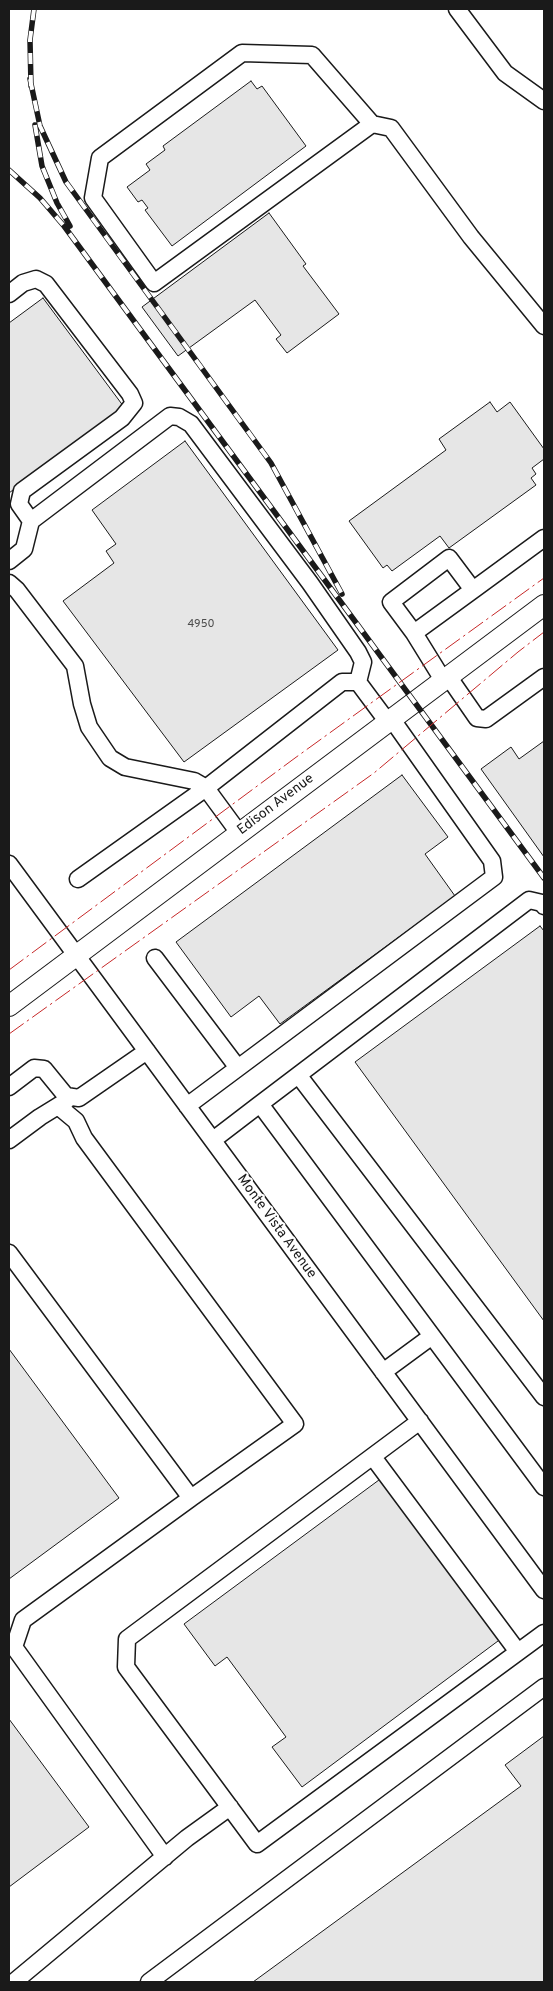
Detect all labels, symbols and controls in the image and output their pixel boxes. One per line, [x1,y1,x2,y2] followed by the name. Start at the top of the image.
[187,618,215,632] house number: 4950
[234,771,318,839] street label: Edison Avenue
[233,1172,319,1282] street label: Monte Vista Avenue

